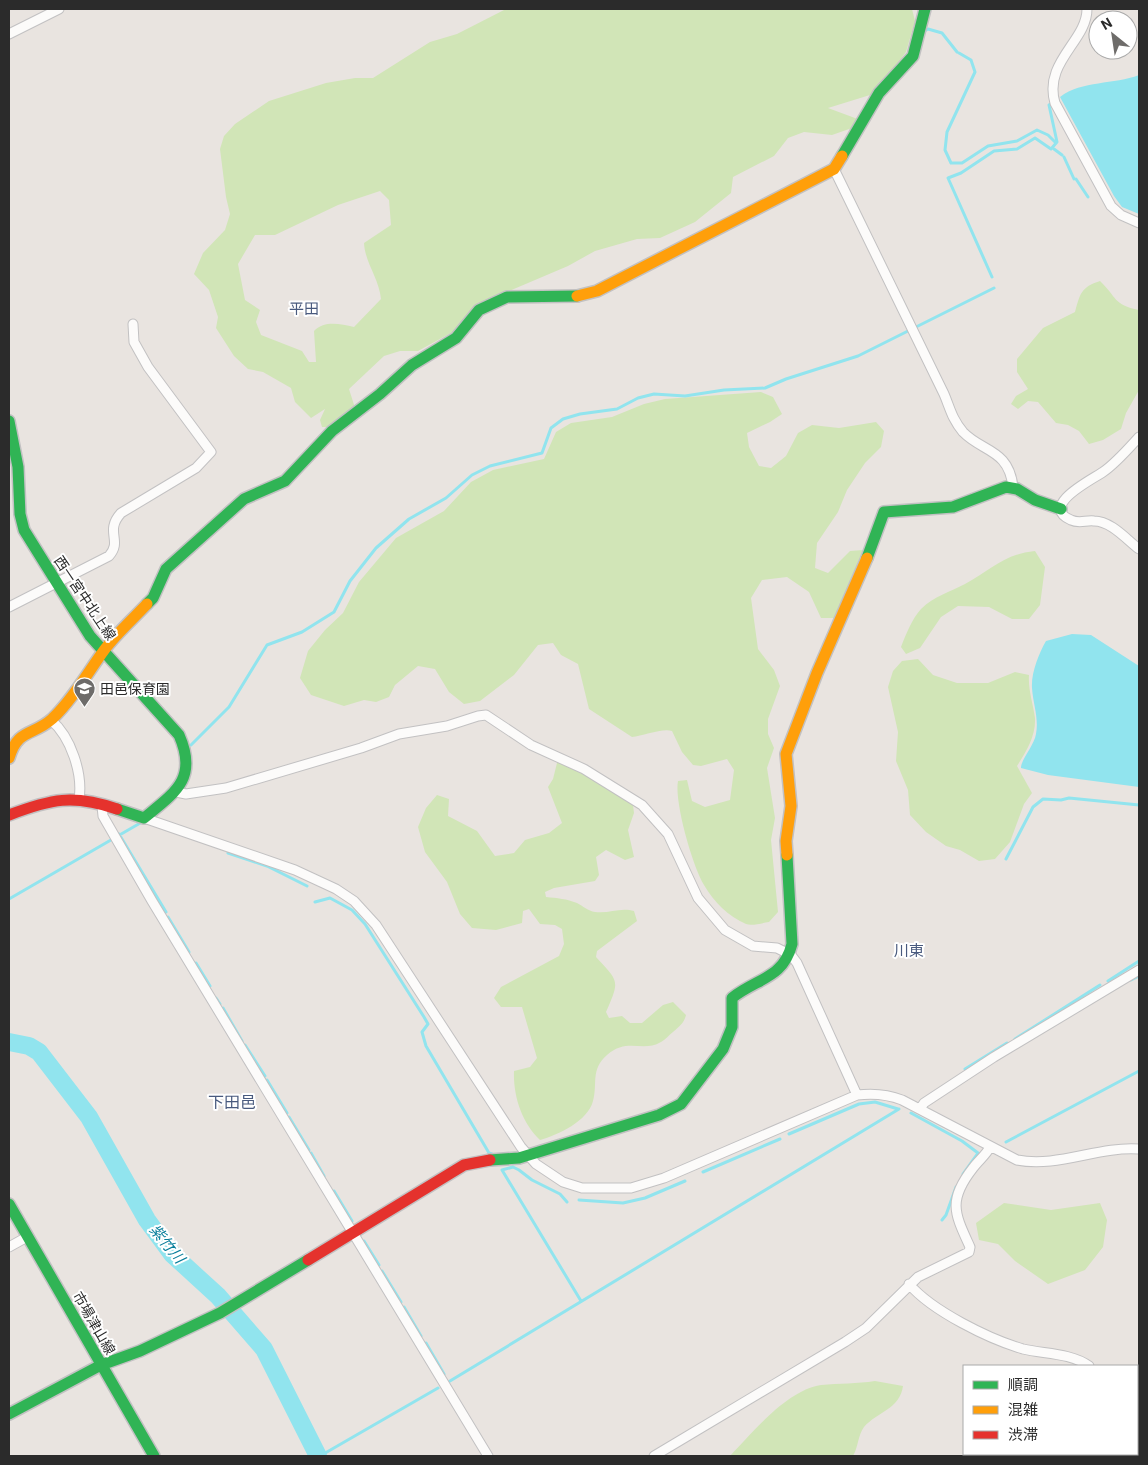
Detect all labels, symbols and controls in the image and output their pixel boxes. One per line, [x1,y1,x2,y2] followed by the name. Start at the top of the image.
[1088,10,1138,60] north arrow
[1098,14,1115,33] text: N
[289,300,319,318] district label: 平田
[51,553,119,643] street label: 西一宮中北上線
[72,677,96,708] school or university icon: 田邑保育園
[100,681,170,697] place label: 田邑保育園
[894,942,924,960] district label: 川東
[208,1093,256,1112] district label: 下田邑
[146,1221,190,1269] water label: 紫竹川
[70,1289,118,1357] street label: 市場津山線
[963,1365,1138,1455] legend
[1008,1376,1038,1394] text: 順調
[1008,1401,1038,1419] text: 混雑
[1008,1426,1038,1444] text: 渋滞

